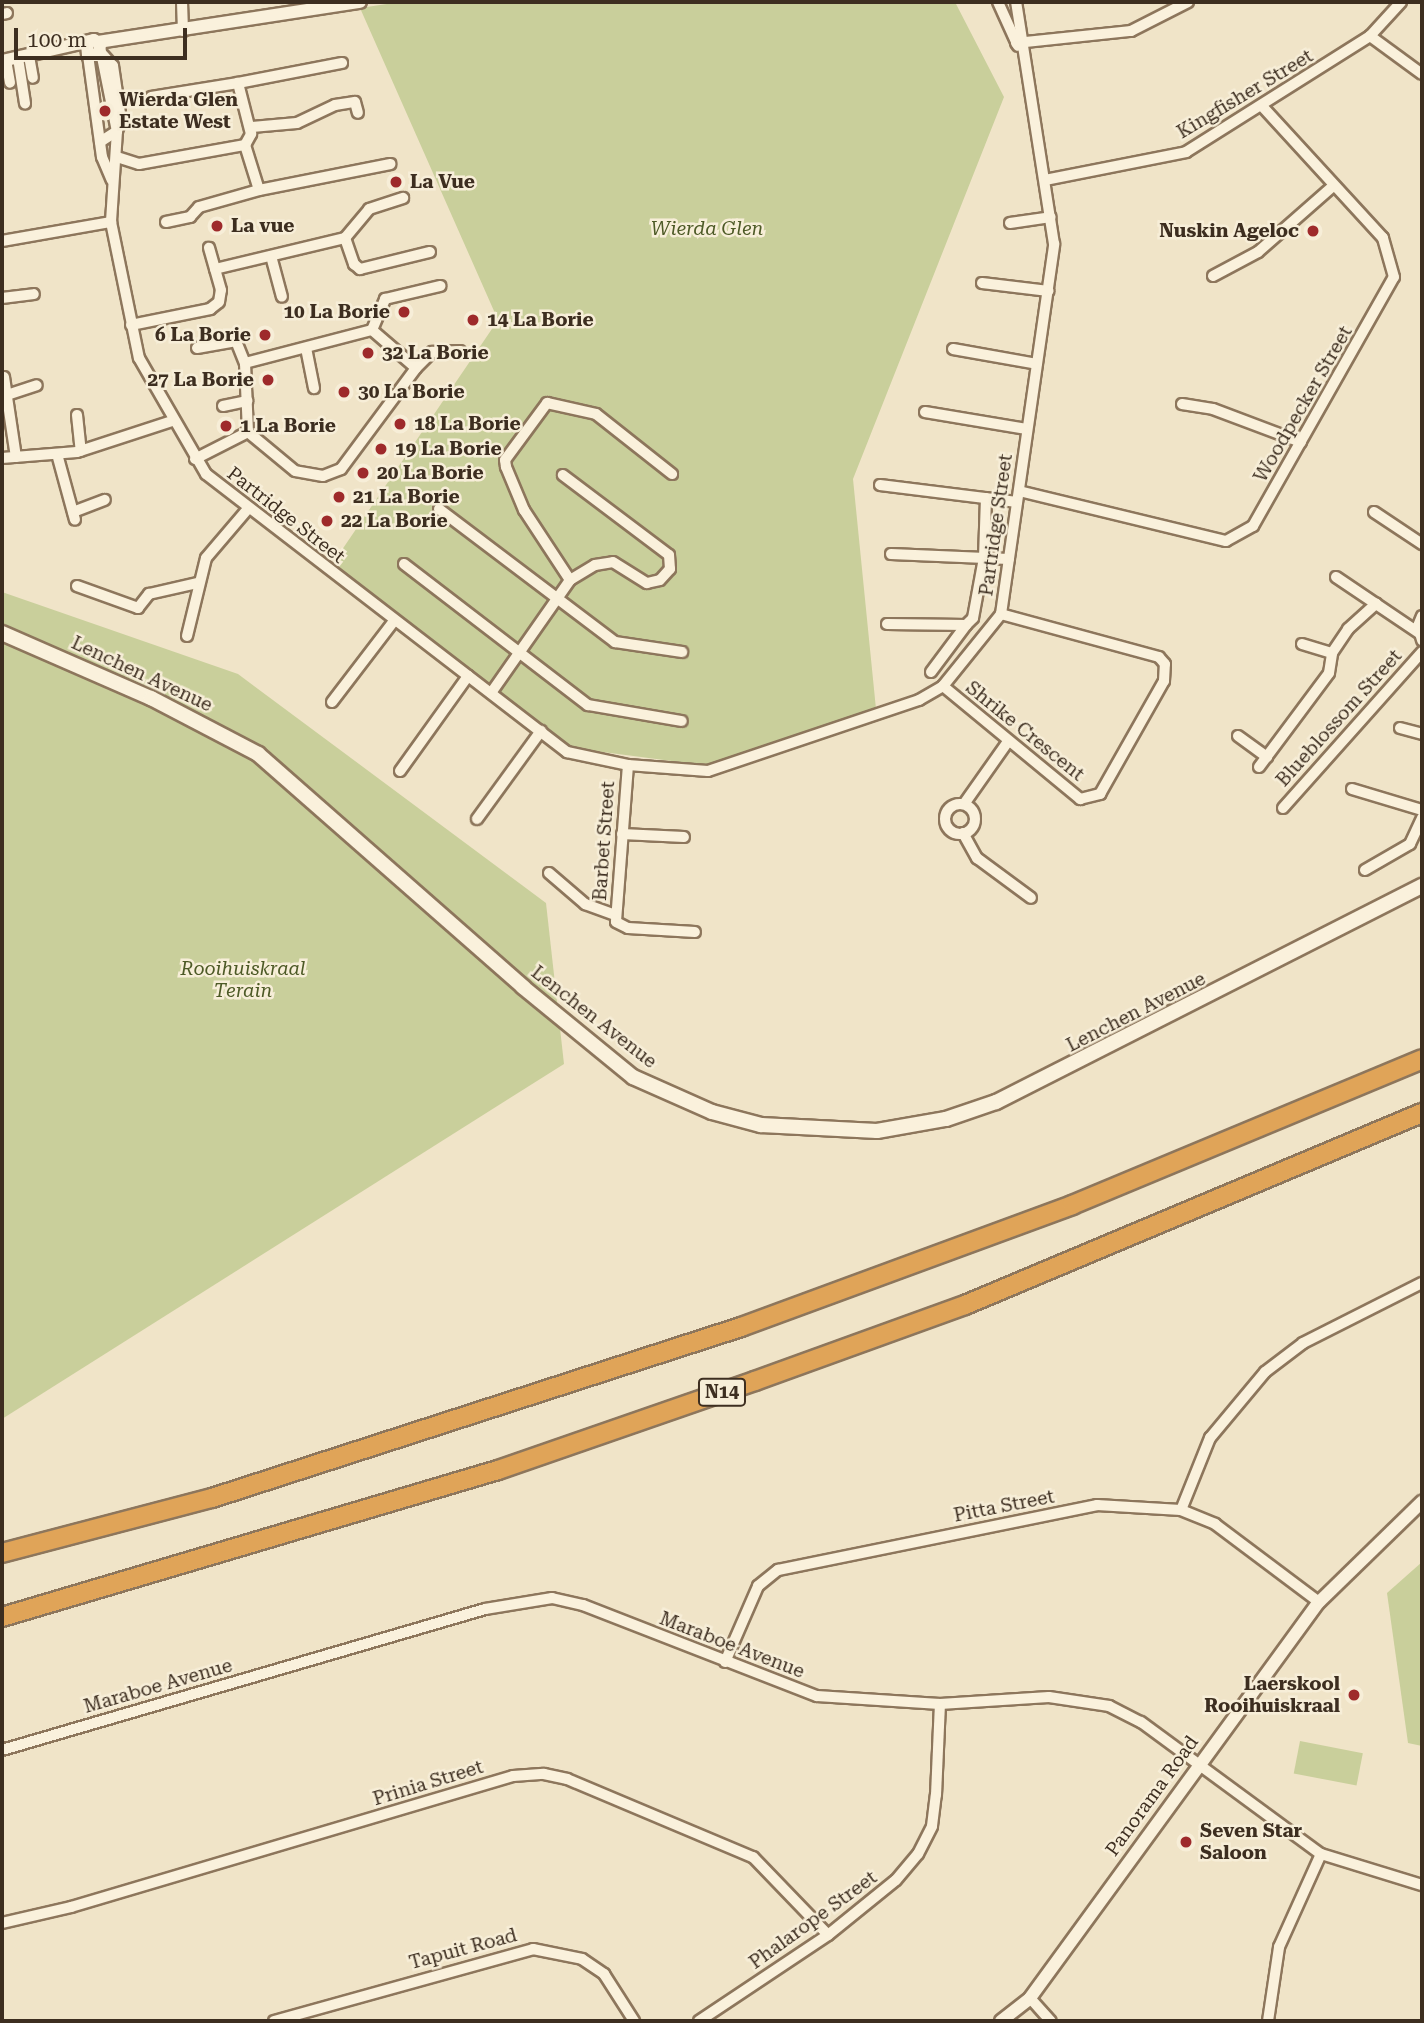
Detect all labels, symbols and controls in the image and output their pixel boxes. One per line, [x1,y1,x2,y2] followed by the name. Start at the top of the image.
[18,14,191,58] scale bar
[27,28,87,52] text: 100 m
[1173,44,1317,144] street label: Kingfisher Street
[119,89,238,133] place label: Wierda Glen Estate West
[97,103,113,119] marker: Wierda Glen Estate West
[410,171,475,193] place label: La Vue
[388,174,404,190] marker: La Vue
[231,215,294,237] place label: La vue
[209,218,225,234] marker: La vue
[651,218,763,240] park label: Wierda Glen
[1159,220,1299,242] place label: Nuskin Ageloc
[1305,223,1321,239] marker: Nuskin Ageloc
[283,301,390,323] place label: 10 La Borie
[396,304,412,320] marker: 10 La Borie
[487,309,594,331] place label: 14 La Borie
[465,312,481,328] marker: 14 La Borie
[1249,322,1357,486] street label: Woodpecker Street
[155,324,251,346] place label: 6 La Borie
[257,327,273,343] marker: 6 La Borie
[382,342,489,364] place label: 32 La Borie
[360,345,376,361] marker: 32 La Borie
[147,369,254,391] place label: 27 La Borie
[260,372,276,388] marker: 27 La Borie
[358,381,465,403] place label: 30 La Borie
[336,384,352,400] marker: 30 La Borie
[414,413,521,435] place label: 18 La Borie
[240,415,336,437] place label: 1 La Borie
[392,416,408,432] marker: 18 La Borie
[218,418,234,434] marker: 1 La Borie
[395,438,502,460] place label: 19 La Borie
[373,441,389,457] marker: 19 La Borie
[975,452,1017,598] street label: Partridge Street
[223,462,349,568] street label: Partridge Street
[377,462,484,484] place label: 20 La Borie
[355,465,371,481] marker: 20 La Borie
[353,486,460,508] place label: 21 La Borie
[331,489,347,505] marker: 21 La Borie
[341,510,448,532] place label: 22 La Borie
[319,513,335,529] marker: 22 La Borie
[68,631,216,717] street label: Lenchen Avenue
[1271,645,1407,791] street label: Blueblossom Street
[961,676,1089,786] street label: Shrike Crescent
[588,780,620,902] street label: Barbet Street
[180,958,306,1002] park label: Rooihuiskraal Terain
[527,961,661,1073] street label: Lenchen Avenue
[1063,967,1209,1057] street label: Lenchen Avenue
[698,1378,746,1406] road number: N14
[952,1485,1056,1527] street label: Pitta Street
[656,1607,808,1683] street label: Maraboe Avenue
[81,1654,235,1718] street label: Maraboe Avenue
[1204,1673,1340,1717] place label: Laerskool Rooihuiskraal
[1346,1687,1362,1703] marker: Laerskool Rooihuiskraal
[1101,1731,1203,1861] street label: Panorama Road
[370,1755,486,1811] street label: Prinia Street
[1200,1820,1302,1864] place label: Seven Star Saloon
[1178,1834,1194,1850] marker: Seven Star Saloon
[745,1866,881,1974] street label: Phalarope Street
[407,1924,519,1974] street label: Tapuit Road

